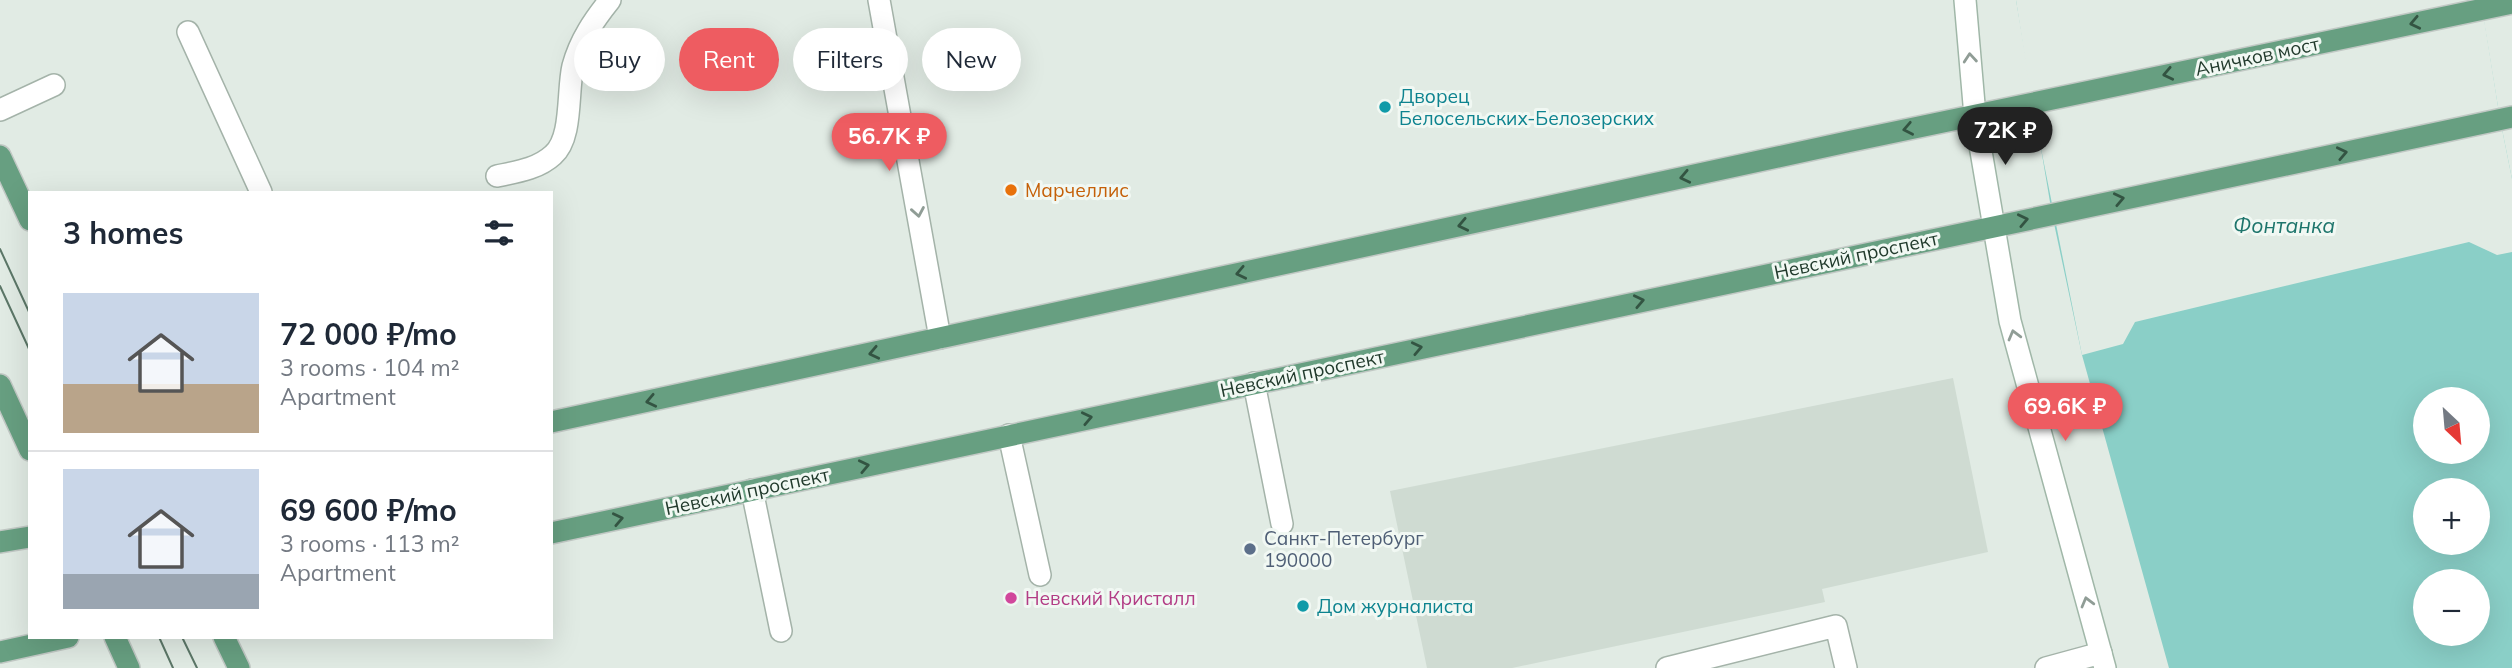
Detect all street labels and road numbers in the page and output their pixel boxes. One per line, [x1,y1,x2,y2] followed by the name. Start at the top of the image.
[2193,31,2322,81] street label: Аничков мост
[1772,226,1941,284] street label: Невский проспект
[1218,344,1387,402] street label: Невский проспект
[663,462,832,520] street label: Невский проспект

